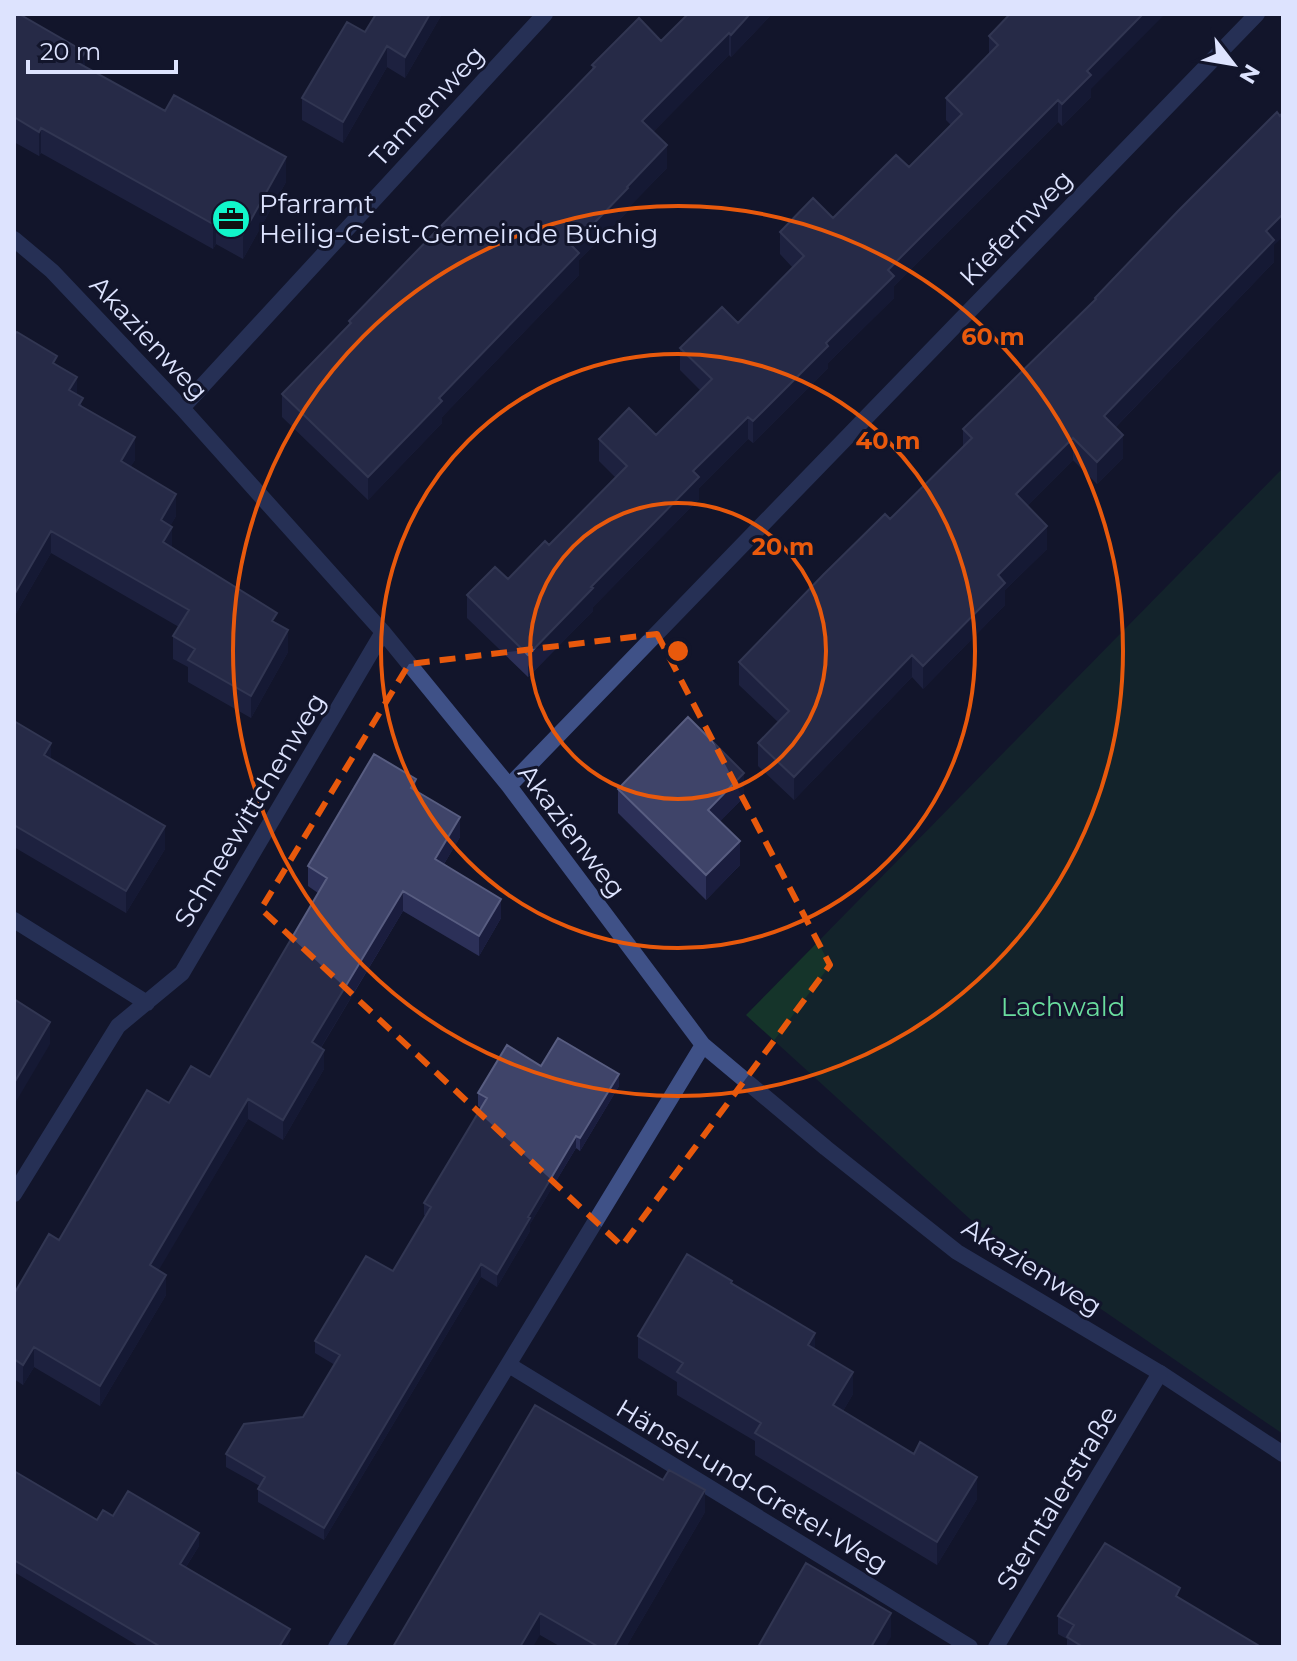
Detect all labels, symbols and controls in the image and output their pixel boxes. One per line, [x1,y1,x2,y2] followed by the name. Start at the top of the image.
[28,24,176,74] scale bar
[1193,24,1273,104] north arrow
[40,37,101,66] text: 20 m
[363,39,491,173] street label: Tannenweg
[1234,59,1266,89] text: N
[953,163,1079,293] street label: Kiefernweg
[259,188,658,250] place label: Pfarramt Heilig-Geist-Gemeinde Büchig
[210,198,252,240] office icon: Pfarramt Heilig-Geist-Gemeinde Büchig
[83,269,215,407] street label: Akazienweg
[961,322,1025,351] text: 60 m
[856,426,920,455] text: 40 m
[752,532,814,561] text: 20 m
[664,637,692,665] centre of rings
[167,687,333,933] street label: Schneewittchenweg
[512,758,632,904] street label: Akazienweg
[1001,991,1125,1023] park label: Lachwald
[956,1211,1108,1323] street label: Akazienweg
[610,1392,894,1580] street label: Hänsel-und-Gretel-Weg
[989,1400,1125,1596] street label: Sterntalerstraße

